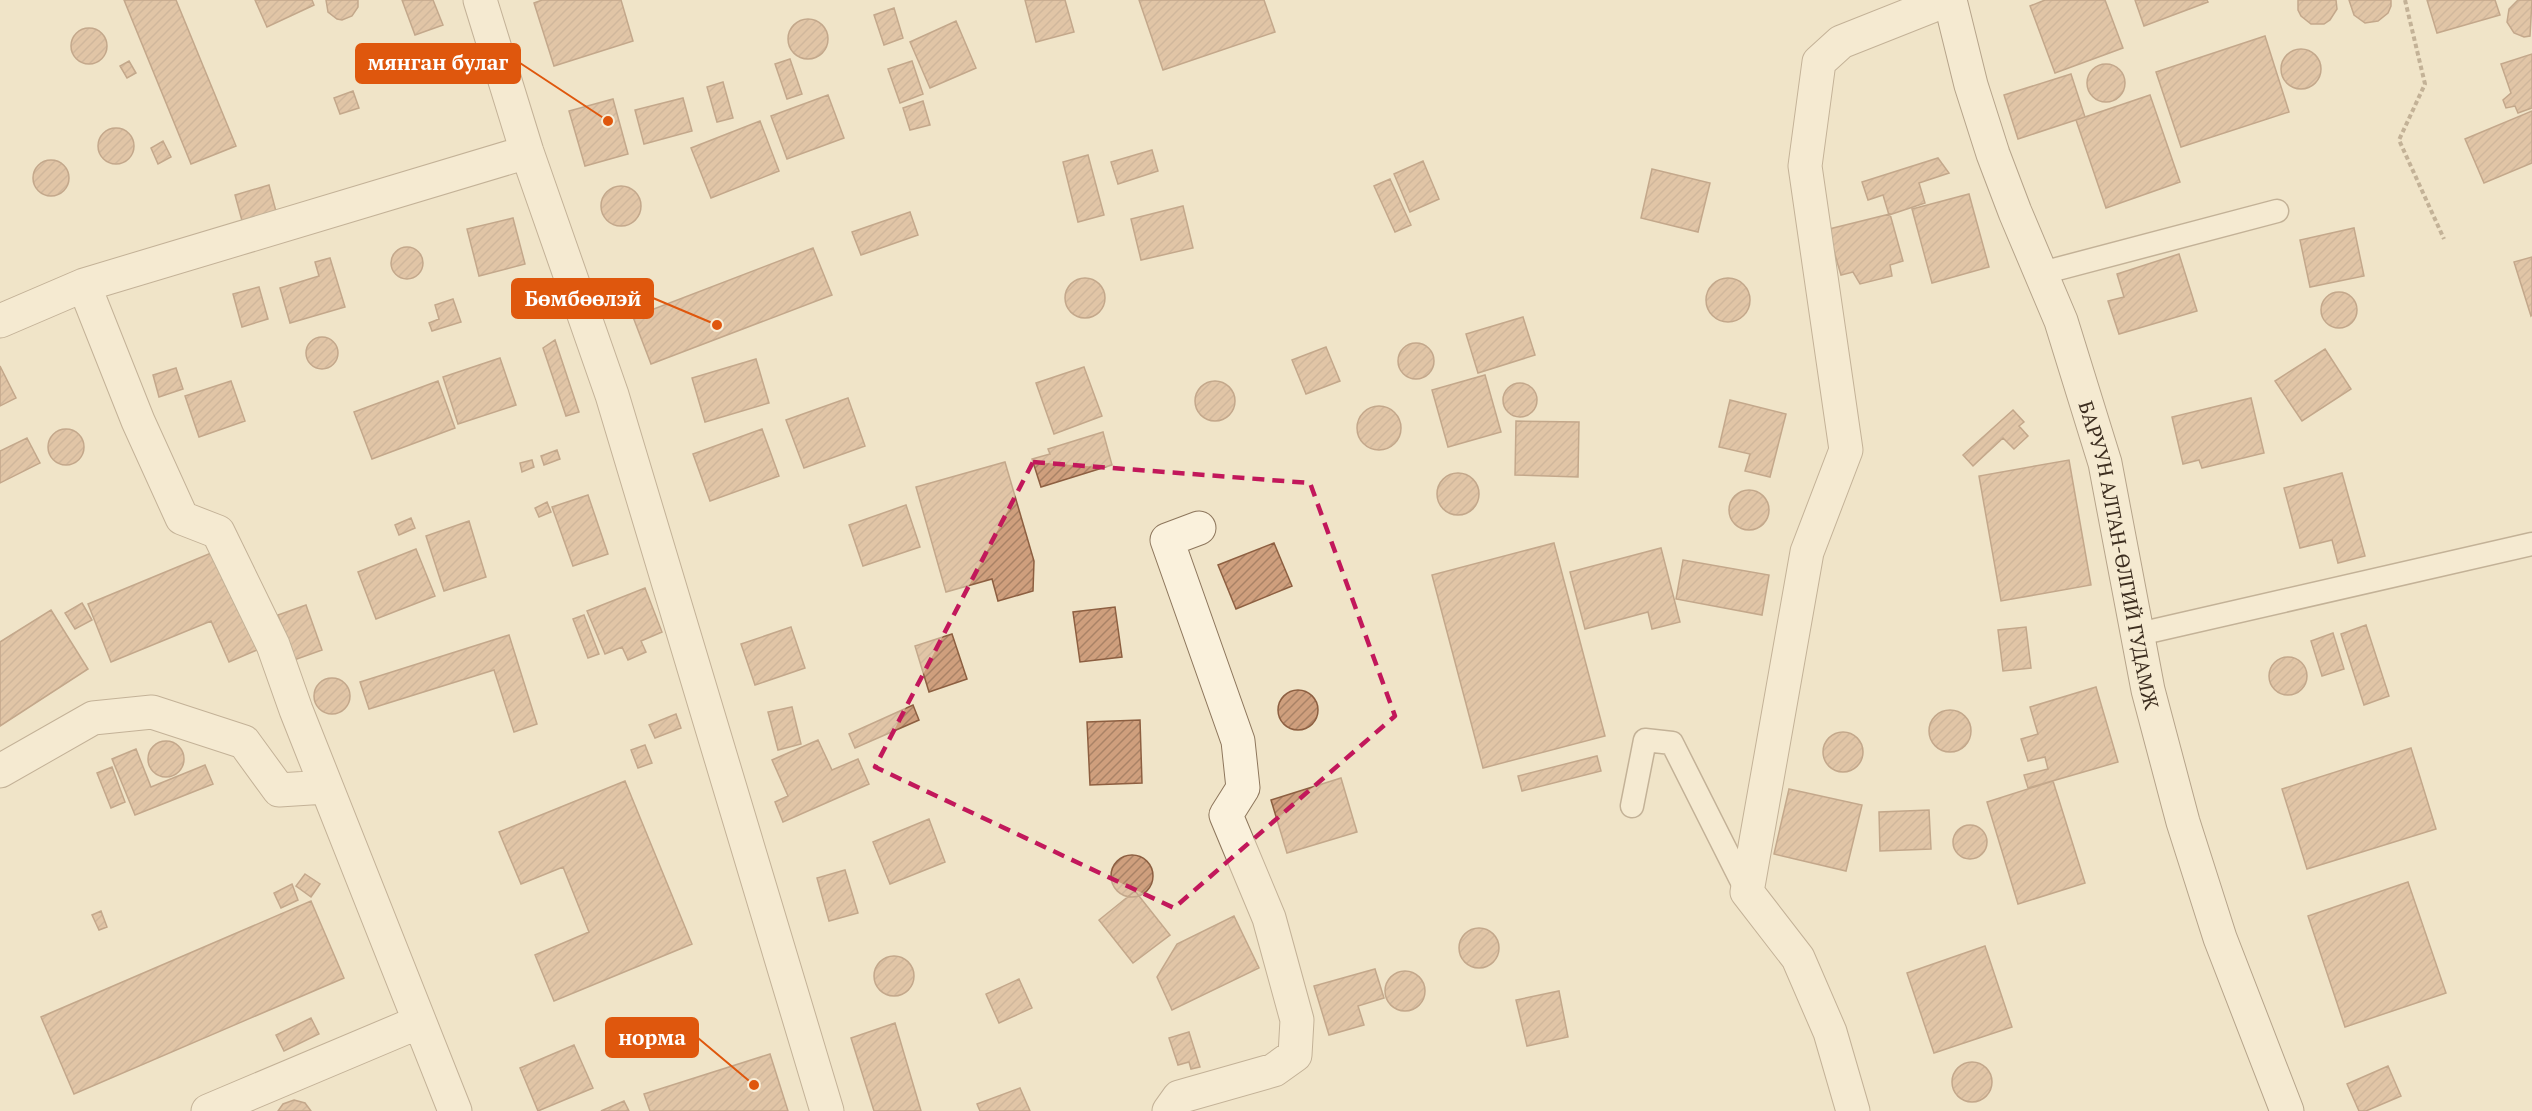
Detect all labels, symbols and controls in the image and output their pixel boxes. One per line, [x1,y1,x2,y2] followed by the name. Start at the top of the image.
[356,44,520,83] callout: мянган булаг
[368,48,509,76] text: мянган булаг
[512,279,653,318] callout: Бөмбөөлэй
[525,284,641,312] text: Бөмбөөлэй
[2073,397,2166,712] street label: БАРУУН АЛТАН-ӨЛГИЙ ГУДАМЖ
[606,1018,698,1057] callout: норма
[618,1023,686,1051] text: норма

